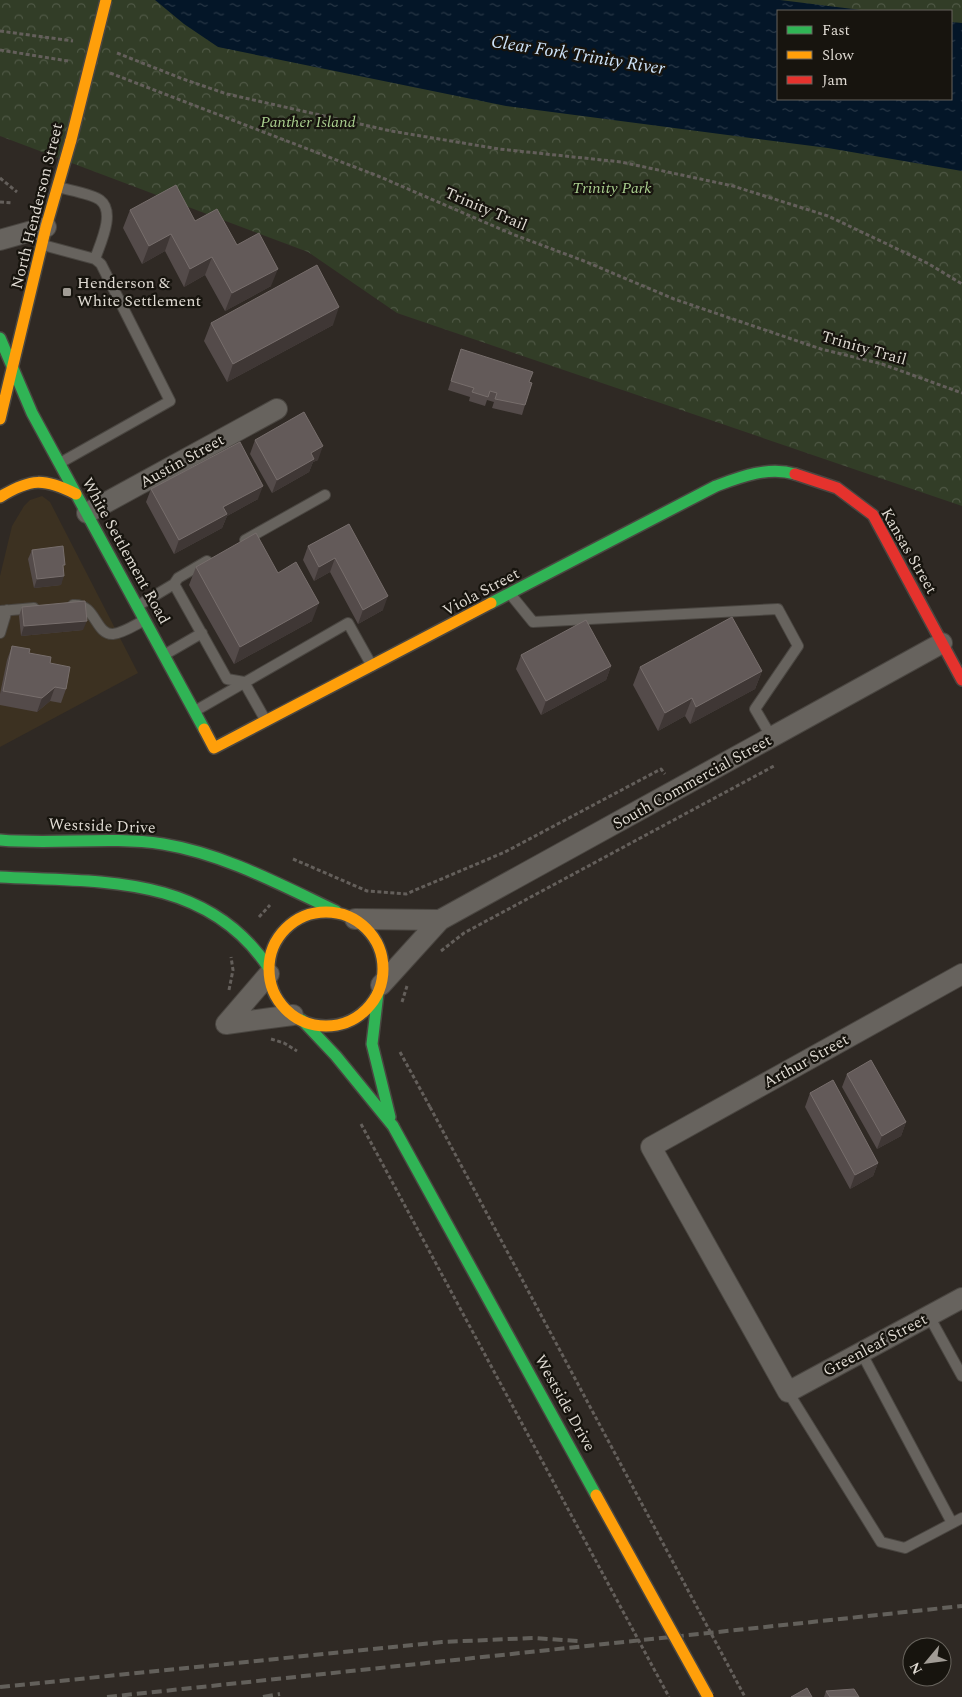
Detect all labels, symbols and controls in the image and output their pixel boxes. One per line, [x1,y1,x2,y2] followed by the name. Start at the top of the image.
[777,10,952,100] legend
[822,19,850,42] text: Fast
[489,28,668,82] water label: Clear Fork Trinity River
[822,44,854,67] text: Slow
[822,69,848,92] text: Jam
[260,110,356,134] park label: Panther Island
[5,120,69,292] street label: North Henderson Street
[572,176,652,200] park label: Trinity Park
[441,181,531,237] street label: Trinity Trail
[77,271,201,313] place label: Henderson & White Settlement
[61,286,73,298] marker: Henderson & White Settlement
[819,324,909,372] street label: Trinity Trail
[135,428,229,494] street label: Austin Street
[76,473,176,629] street label: White Settlement Road
[875,503,944,599] street label: Kansas Street
[438,562,524,622] street label: Viola Street
[608,728,776,836] street label: South Commercial Street
[48,812,156,840] street label: Westside Drive
[759,1027,853,1094] street label: Arthur Street
[819,1307,932,1383] street label: Greenleaf Street
[528,1350,602,1456] street label: Westside Drive
[902,1637,952,1687] north arrow
[904,1658,928,1678] text: N

